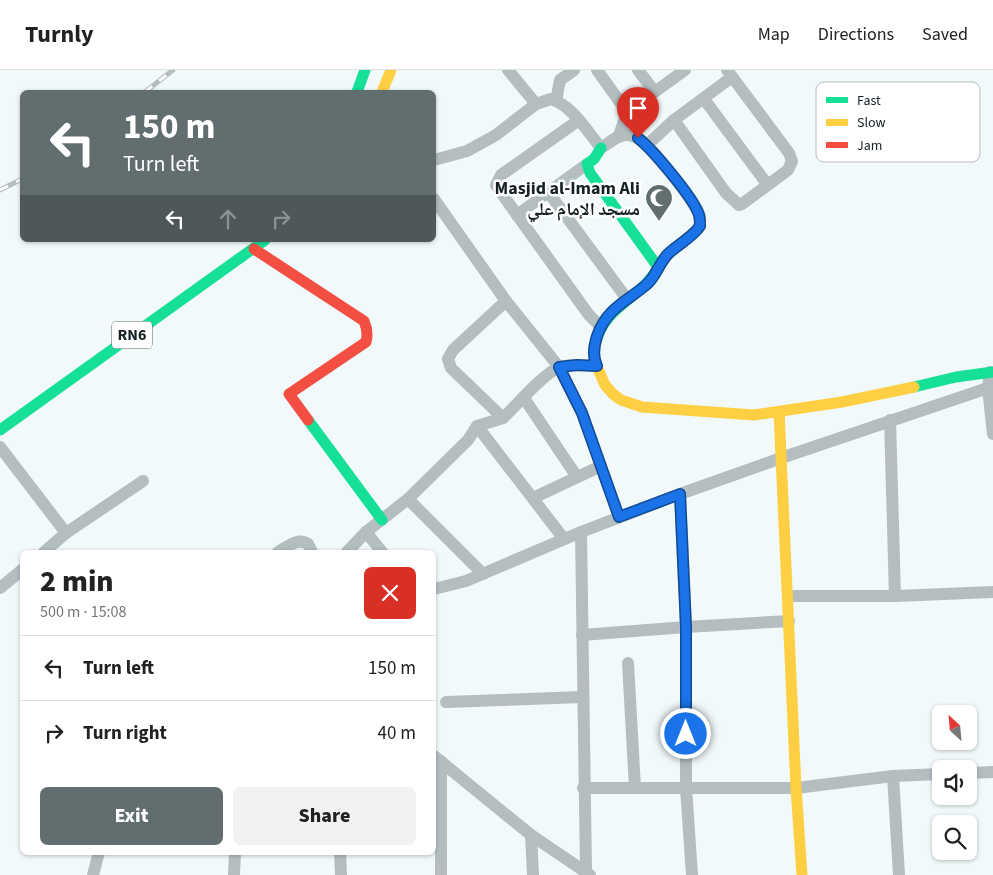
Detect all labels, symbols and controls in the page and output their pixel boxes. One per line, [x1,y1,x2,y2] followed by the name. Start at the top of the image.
[25,17,94,52] text: Turnly
[758,22,790,47] text: Map
[818,22,894,47] text: Directions
[922,22,968,47] text: Saved
[816,82,980,162] legend
[617,87,659,138] pin
[857,91,881,111] text: Fast
[624,94,652,122] icon: arrive
[123,102,215,152] text: 150 m
[40,110,105,175] icon: left
[857,113,886,133] text: Slow
[857,136,882,156] text: Jam
[123,148,199,180] text: Turn left
[495,176,640,223] place label: Masjid al-Imam Ali مسجد الإمام علي
[644,183,674,222] mosque icon: Masjid al-Imam Ali مسجد الإمام علي
[161,205,189,233] icon: left
[214,205,242,233] icon: ahead
[267,205,295,233] icon: right
[112,322,152,348] road number: RN6
[40,560,114,603] text: 2 min
[364,567,416,619] button: close
[40,601,127,623] text: 500 m · 15:08
[40,654,68,682] icon: left
[83,655,154,682] text: Turn left
[368,655,416,682] text: 150 m
[932,705,978,750] north arrow
[932,705,977,860] map controls
[659,707,711,759] position arrow
[40,719,68,747] icon: right
[83,720,167,747] text: Turn right
[378,720,416,747] text: 40 m
[932,760,977,805] button: sound
[40,787,223,845] button: Exit
[233,787,416,845] button: Share
[932,815,977,860] button: search

